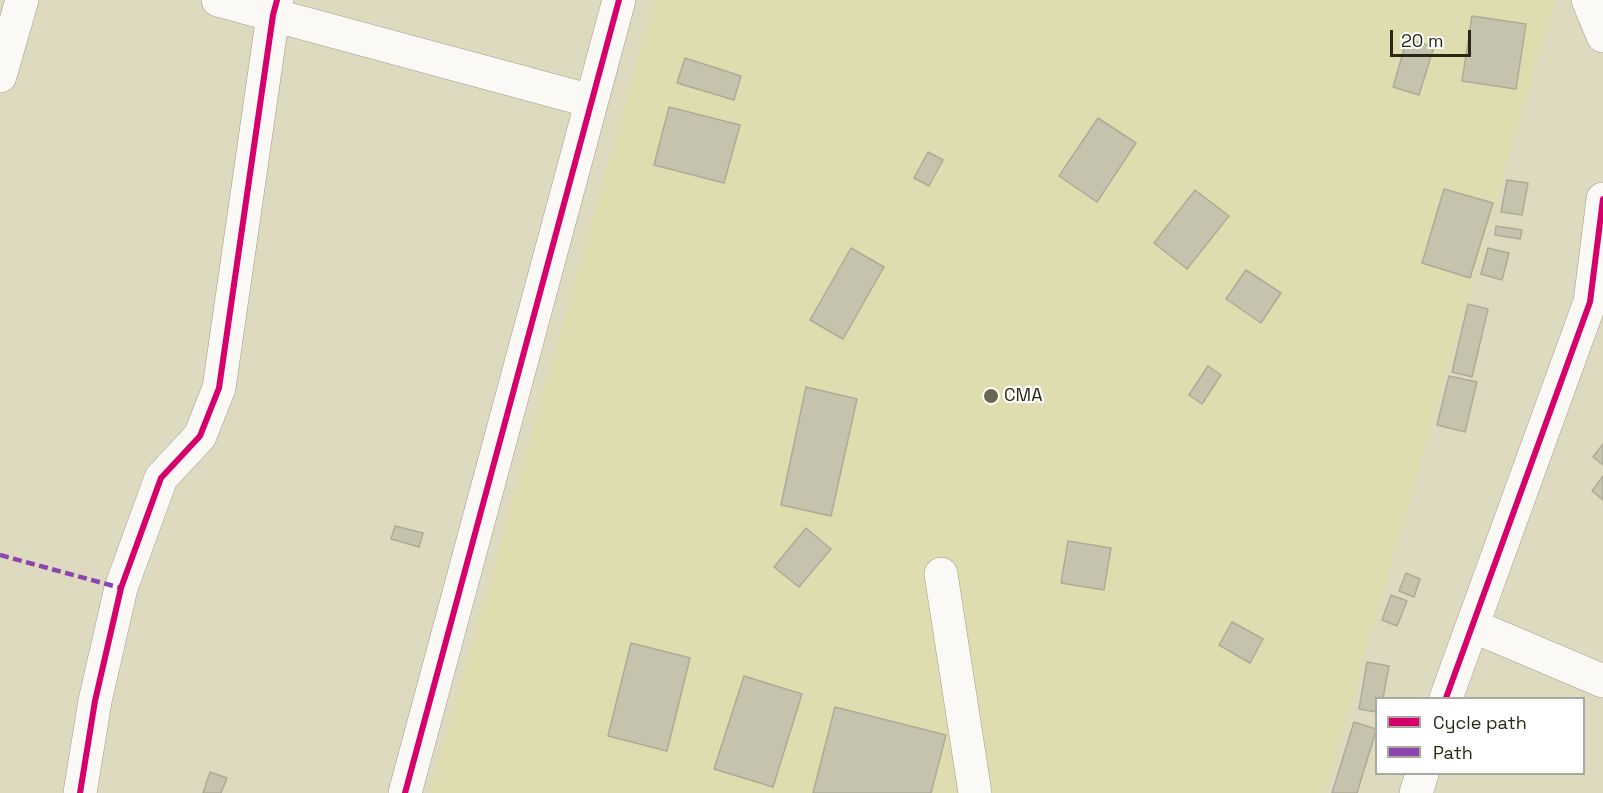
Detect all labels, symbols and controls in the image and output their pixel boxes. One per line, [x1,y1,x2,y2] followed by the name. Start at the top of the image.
[1393,18,1474,56] scale bar
[1401,29,1444,52] text: 20 m
[1004,385,1042,407] place label: CMA
[982,387,1000,405] marker: CMA
[1375,697,1585,775] legend
[1433,711,1527,734] text: Cycle path
[1433,741,1473,764] text: Path

